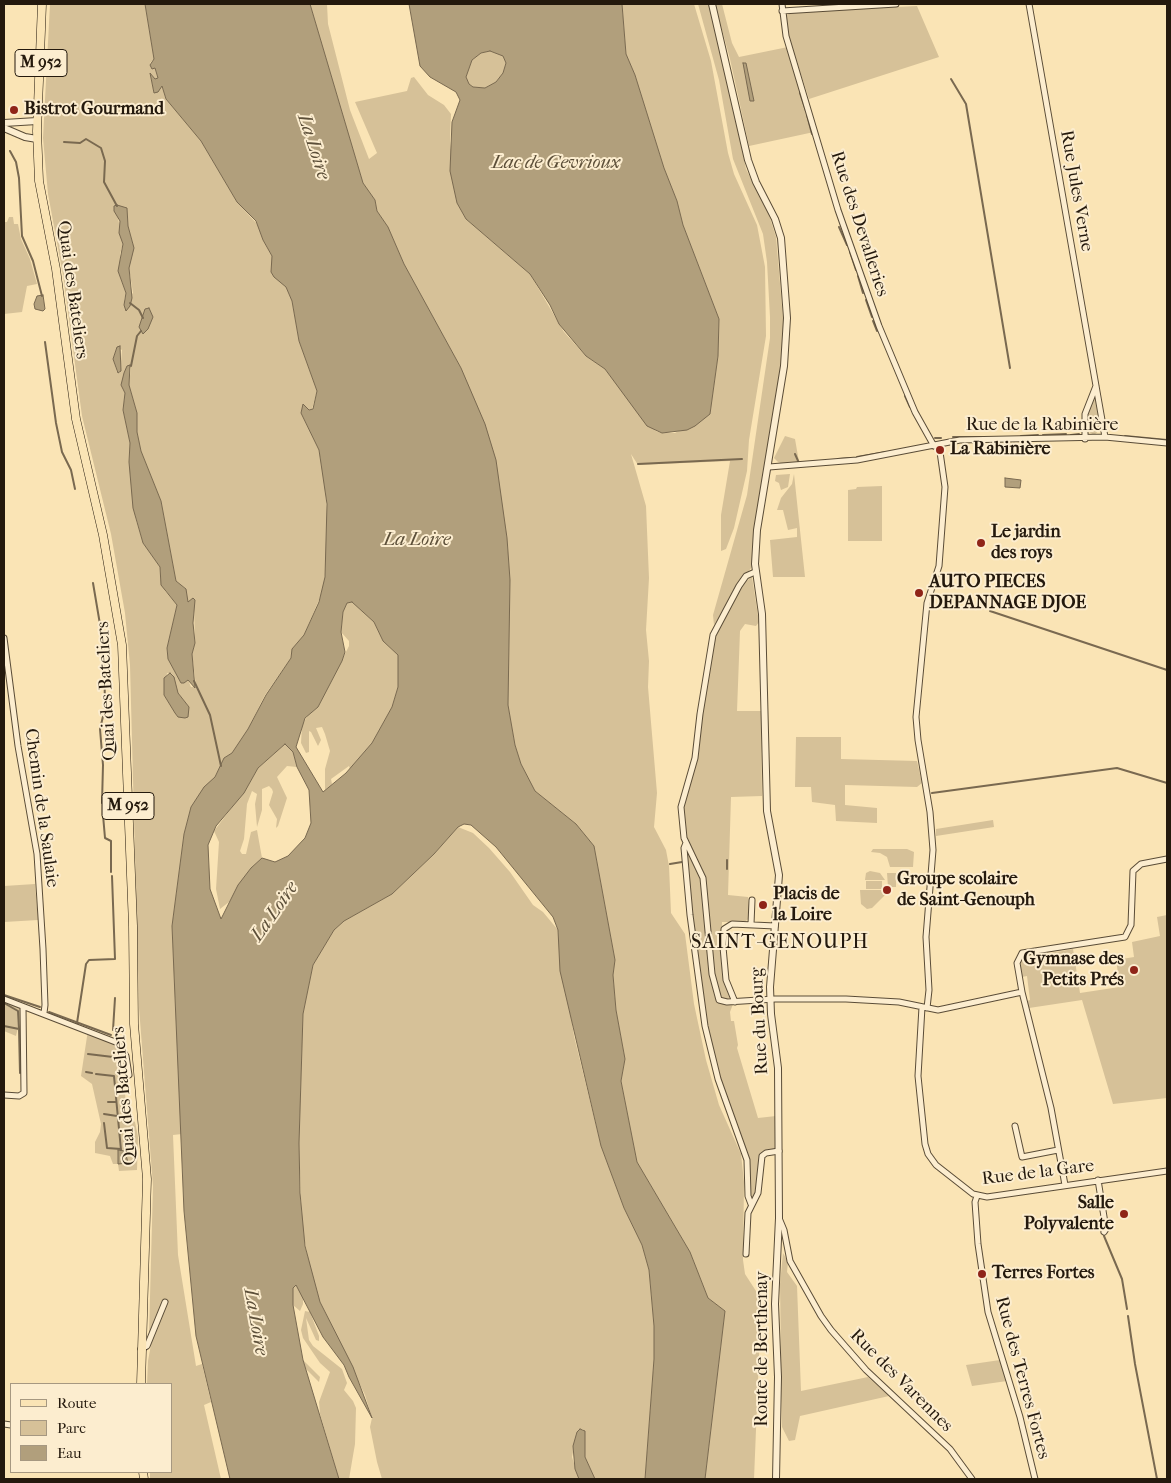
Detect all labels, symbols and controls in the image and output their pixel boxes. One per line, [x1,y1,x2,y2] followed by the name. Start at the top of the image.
[15,49,67,76] road number: M 952
[24,99,164,121] place label: Bistrot Gourmand
[8,104,20,116] marker: Bistrot Gourmand
[292,111,334,183] water label: La Loire
[1055,129,1097,253] street label: Rue Jules Verne
[825,149,893,299] street label: Rue des Devalleries
[492,152,620,174] water label: Lac de Gevrioux
[52,219,92,361] street label: Quai des Bateliers
[966,415,1118,437] street label: Rue de la Rabinière
[950,439,1050,461] place label: La Rabinière
[934,444,946,456] marker: La Rabinière
[991,522,1061,564] place label: Le jardin des roys
[383,529,451,551] water label: La Loire
[975,537,987,549] marker: Le jardin des roys
[929,572,1086,614] place label: AUTO PIECES DEPANNAGE DJOE
[913,587,925,599] marker: AUTO PIECES DEPANNAGE DJOE
[93,621,121,761] street label: Quai des Bateliers
[19,727,63,889] street label: Chemin de la Saulaie
[102,792,154,819] road number: M 952
[897,869,1035,912] place label: Groupe scolaire de Saint-Genouph
[246,878,304,946] water label: La Loire
[773,884,840,926] place label: Placis de la Loire
[881,884,893,896] marker: Groupe scolaire de Saint-Genouph
[757,899,769,911] marker: Placis de la Loire
[689,931,871,955] district label: SAINT-GENOUPH
[1023,949,1124,992] place label: Gymnase des Petits Prés
[1128,964,1140,976] marker: Gymnase des Petits Prés
[746,967,774,1075] street label: Rue du Bourg
[108,1026,142,1166] street label: Quai des Bateliers
[981,1155,1095,1191] street label: Rue de la Gare
[1024,1193,1114,1236] place label: Salle Polyvalente
[1118,1208,1130,1220] marker: Salle Polyvalente
[992,1263,1094,1285] place label: Terres Fortes
[976,1268,988,1280] marker: Terres Fortes
[752,1271,774,1427] street label: Route de Berthenay
[238,1287,272,1357] water label: La Loire
[990,1294,1054,1462] street label: Rue des Terres Fortes
[845,1325,957,1437] street label: Rue des Varennes
[10,1383,172,1473] legend
[57,1394,96,1412] text: Route
[57,1419,86,1437] text: Parc
[57,1444,82,1462] text: Eau

